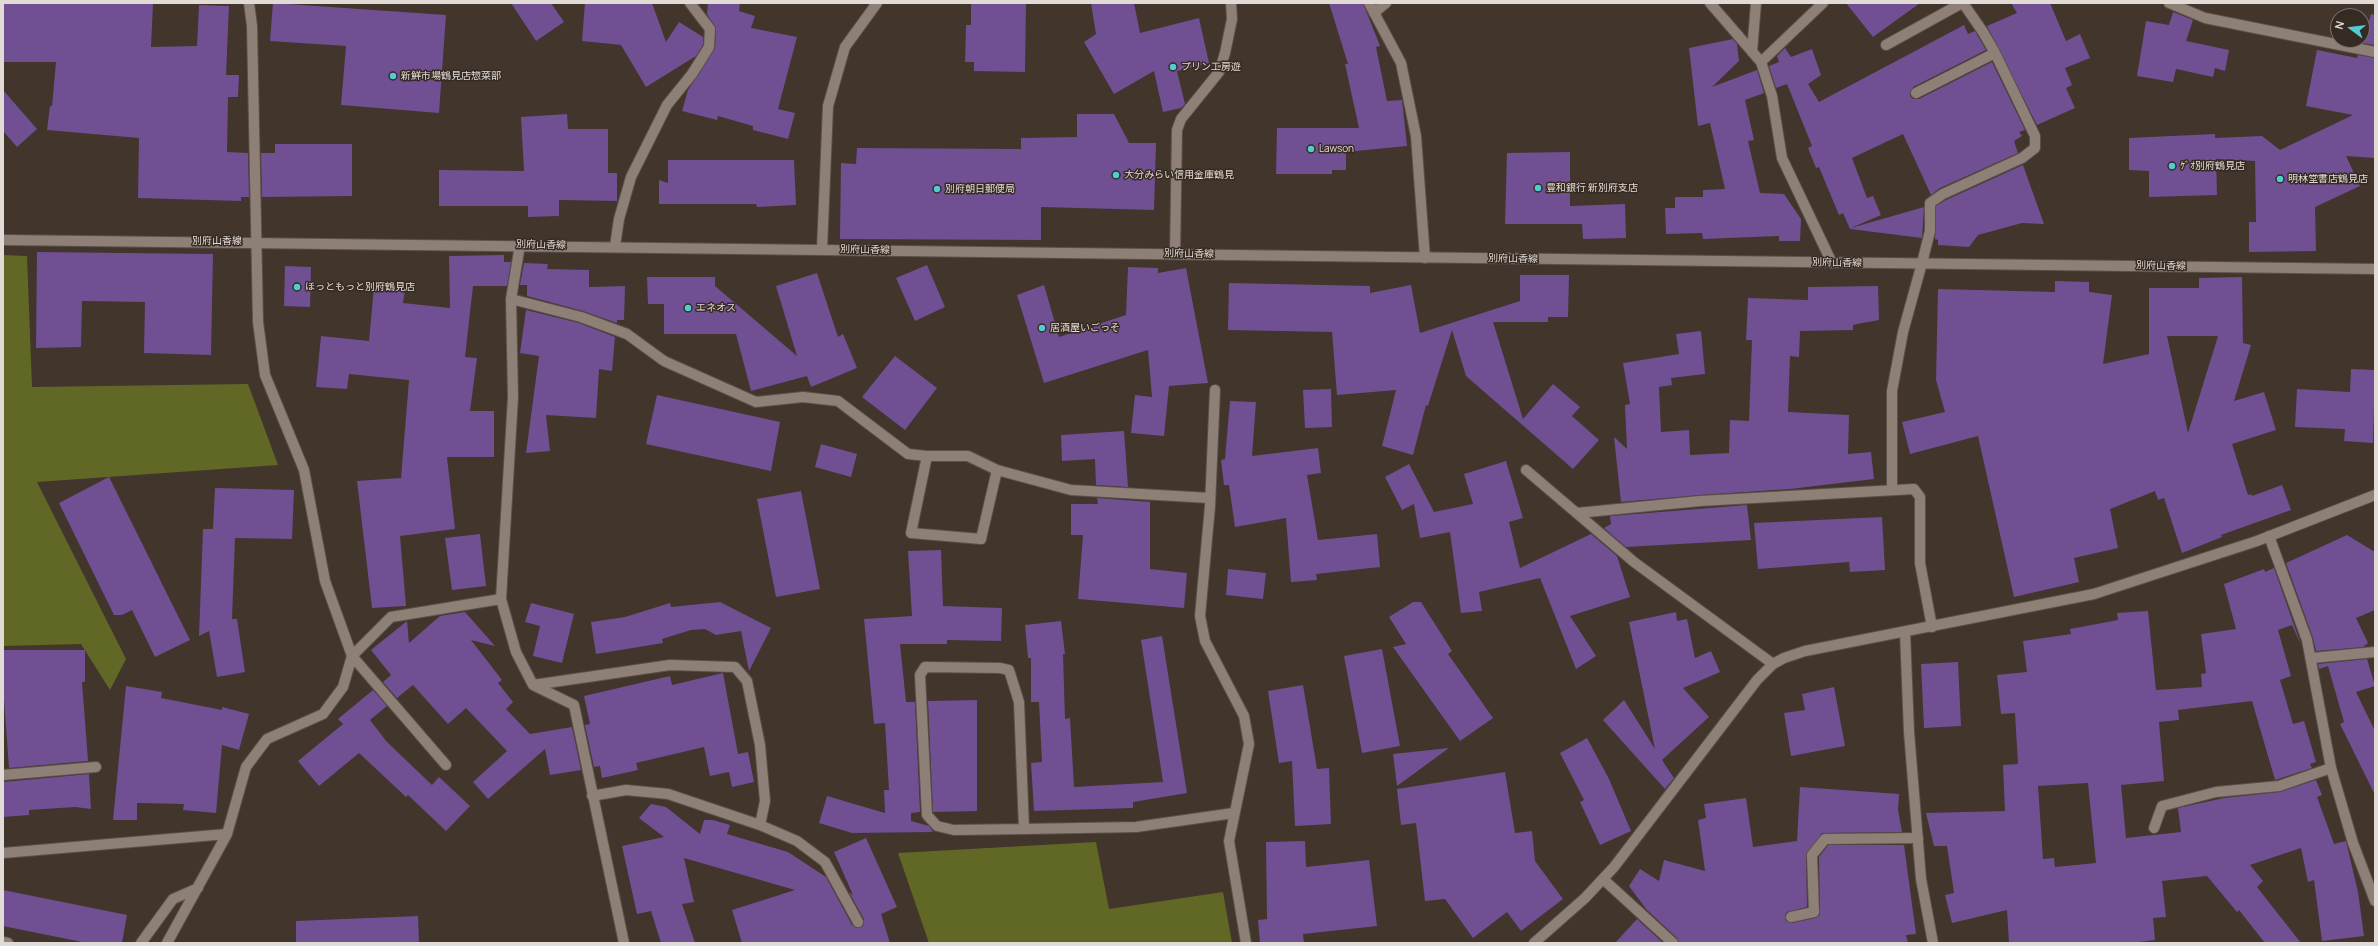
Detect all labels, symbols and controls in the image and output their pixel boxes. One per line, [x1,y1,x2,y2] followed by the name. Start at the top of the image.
[2330,8,2370,48] north arrow
[2331,19,2347,31] text: N
[1181,61,1241,73] place label: プリン工房遊
[1168,62,1178,72] marker: プリン工房遊
[401,70,501,82] place label: 新鮮市場鶴見店惣菜部
[388,71,398,81] marker: 新鮮市場鶴見店惣菜部
[1319,143,1354,155] place label: Lawson
[1306,144,1316,154] marker: Lawson
[2180,160,2245,172] place label: ｹﾞｵ別府鶴見店
[2167,161,2177,171] marker: ｹﾞｵ別府鶴見店
[1124,169,1234,181] place label: 大分みらい信用金庫鶴見
[1111,170,1121,180] marker: 大分みらい信用金庫鶴見
[2288,173,2368,185] place label: 明林堂書店鶴見店
[2275,174,2285,184] marker: 明林堂書店鶴見店
[1546,182,1638,194] place label: 豊和銀行 新別府支店
[945,183,1015,195] place label: 別府朝日郵便局
[1533,183,1543,193] marker: 豊和銀行 新別府支店
[932,184,942,194] marker: 別府朝日郵便局
[192,235,242,247] street label: 別府山香線
[516,239,566,251] street label: 別府山香線
[840,244,890,256] street label: 別府山香線
[1164,248,1214,260] street label: 別府山香線
[1488,253,1538,265] street label: 別府山香線
[1812,257,1862,269] street label: 別府山香線
[2136,260,2186,272] street label: 別府山香線
[305,281,415,293] place label: ほっともっと別府鶴見店
[292,282,302,292] marker: ほっともっと別府鶴見店
[696,302,736,314] place label: エネオス
[683,303,693,313] marker: エネオス
[1050,322,1120,334] place label: 居酒屋いごっそ
[1037,323,1047,333] marker: 居酒屋いごっそ

